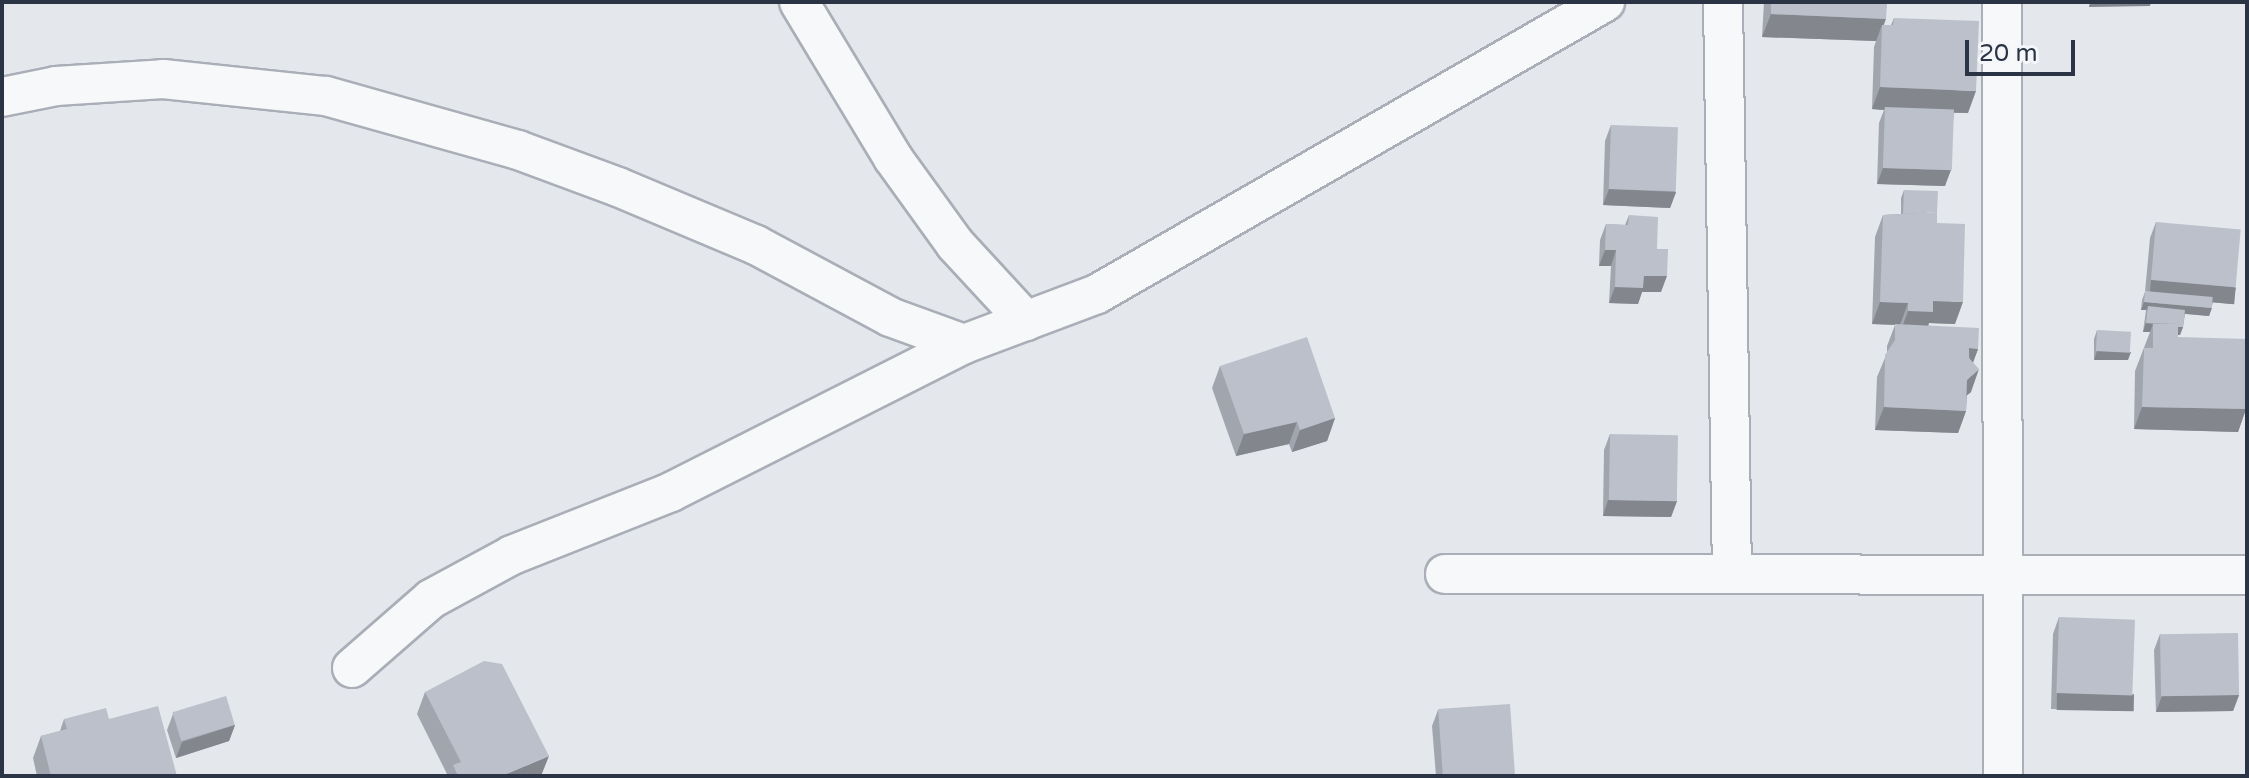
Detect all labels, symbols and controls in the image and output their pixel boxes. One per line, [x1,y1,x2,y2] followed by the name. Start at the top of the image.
[1969,24,2079,74] scale bar
[1979,39,2037,68] text: 20 m

